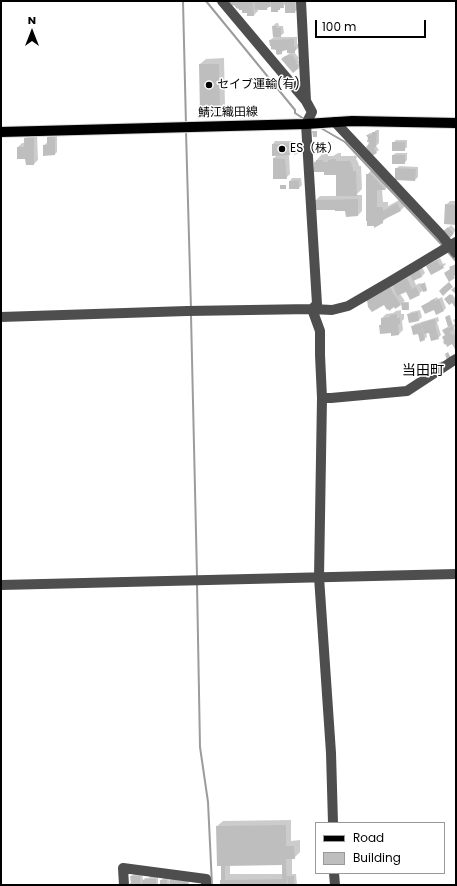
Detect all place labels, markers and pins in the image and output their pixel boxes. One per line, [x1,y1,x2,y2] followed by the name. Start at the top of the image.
[217,78,300,92] place label: セイブ運輸(有)
[204,80,214,90] marker: セイブ運輸(有)
[290,142,339,156] place label: ES（株）
[277,144,287,154] marker: ES（株）

